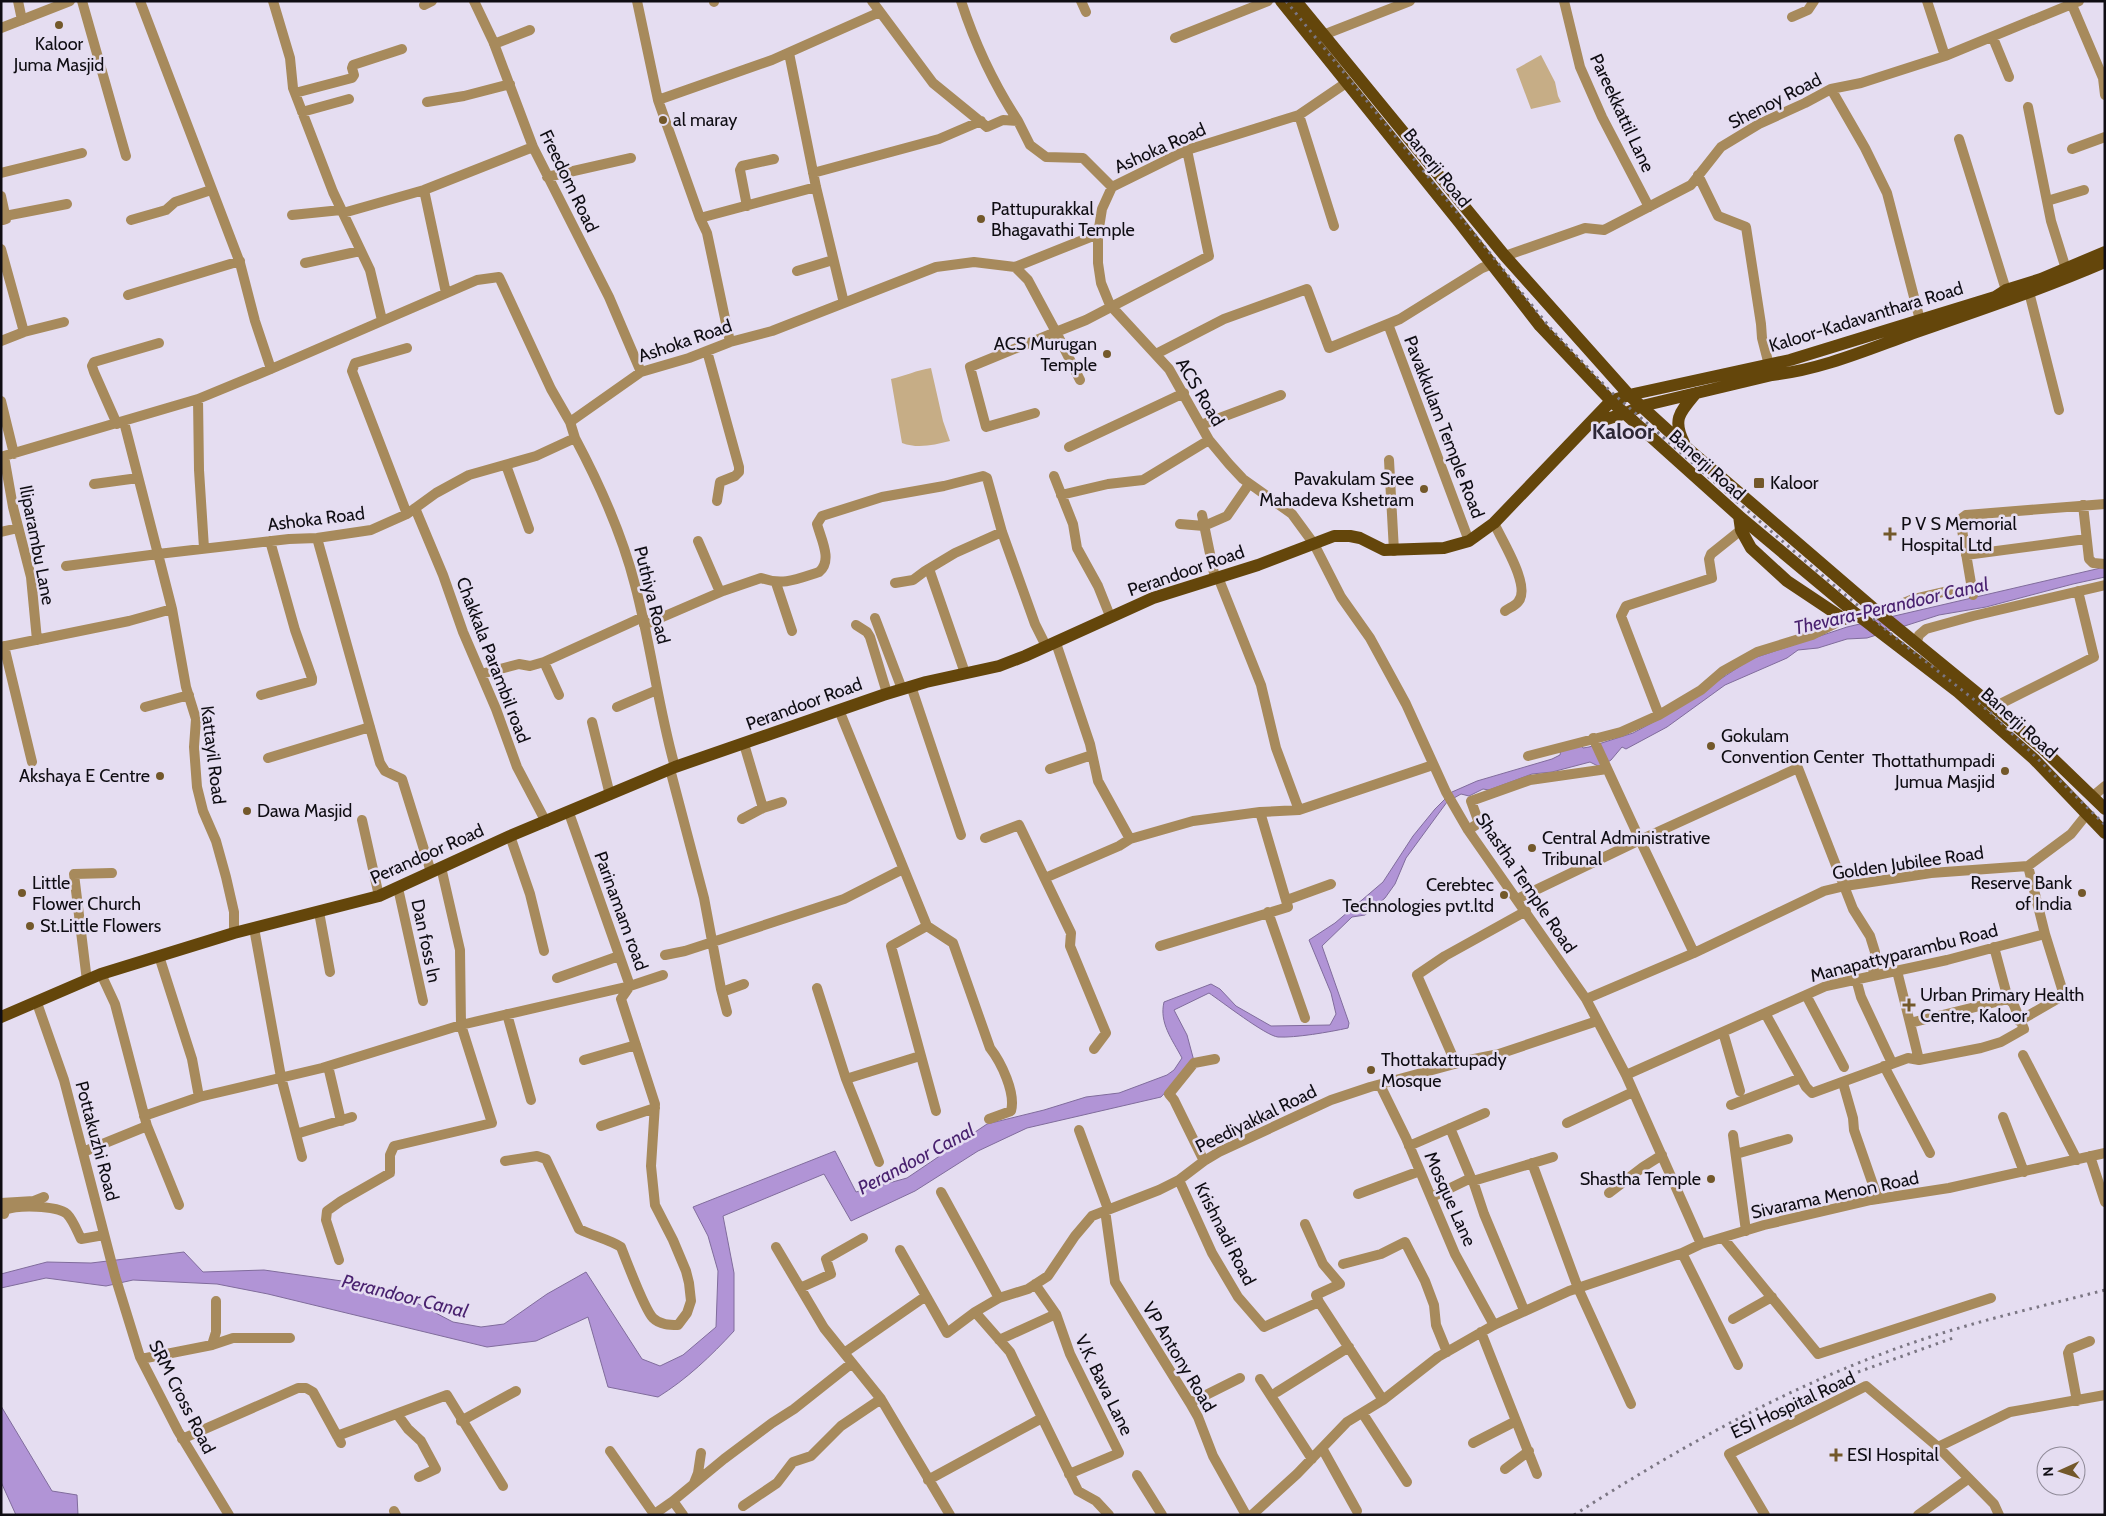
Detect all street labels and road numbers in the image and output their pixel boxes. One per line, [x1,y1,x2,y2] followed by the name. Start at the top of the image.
[1585,50,1659,176] street label: Pareekkattil Lane
[1725,68,1825,134] street label: Shenoy Road
[1111,118,1209,178] street label: Ashoka Road
[1399,124,1475,212] street label: Banerji Road
[535,126,603,236] street label: Freedom Road
[1766,277,1966,357] street label: Kaloor-Kadavanthara Road
[635,315,735,367] street label: Ashoka Road
[1399,333,1489,521] street label: Pavakkulam Temple Road
[1171,354,1229,430] street label: ACS Road
[1664,425,1750,505] street label: Banerji Road
[15,483,59,607] street label: Iliparambu Lane
[266,502,366,536] street label: Ashoka Road
[1125,541,1247,601] street label: Perandoor Road
[629,544,675,646] street label: Puthiya Road
[451,574,535,746] street label: Chakkala Parambil road
[743,673,865,735] street label: Perandoor Road
[1976,683,2062,763] street label: Banerji Road
[196,704,230,806] street label: Kattayil Road
[1471,809,1581,957] street label: Shastha Temple Road
[367,819,487,889] street label: Perandoor Road
[1831,841,1985,885] street label: Golden Jubilee Road
[589,848,653,974] street label: Parinamam road
[406,897,446,985] street label: Dan foss ln
[1808,919,2000,987] street label: Manapattyparambu Road
[70,1079,124,1203] street label: Pottakuzhi Road
[1192,1080,1320,1158] street label: Peediyakkal Road
[1419,1148,1481,1250] street label: Mosque Lane
[1749,1166,1921,1224] street label: Sivarama Menon Road
[1190,1179,1260,1289] street label: Krishnadi Road
[1138,1298,1220,1416] street label: VP Antony Road
[1070,1331,1138,1439] street label: V.K. Bava Lane
[144,1337,220,1457] street label: SRM Cross Road
[1727,1367,1859,1443] street label: ESI Hospital Road

